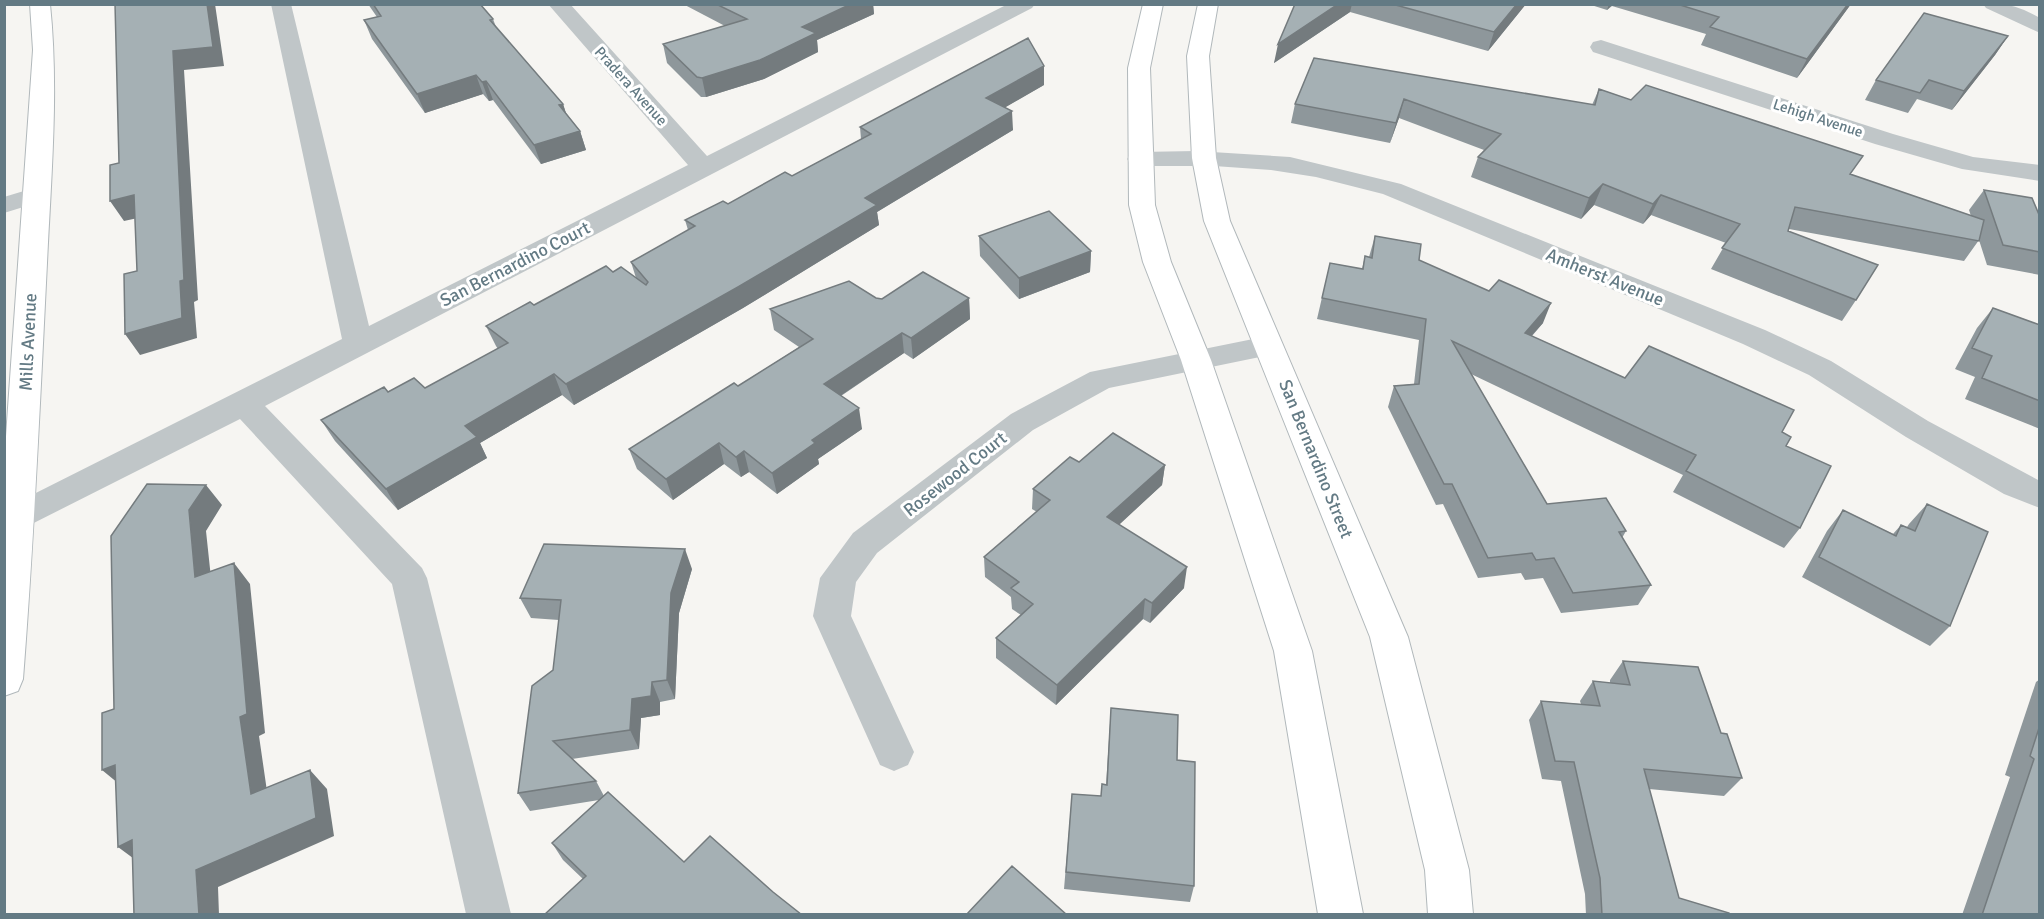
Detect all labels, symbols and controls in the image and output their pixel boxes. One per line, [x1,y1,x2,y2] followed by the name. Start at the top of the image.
[591,43,671,129] street label: Pradera Avenue
[1771,95,1865,141] street label: Lehigh Avenue
[436,217,594,311] street label: San Bernardino Court
[1543,243,1667,311] street label: Amherst Avenue
[14,293,42,391] street label: Mills Avenue
[1274,376,1358,542] street label: San Bernardino Street
[899,427,1011,521] street label: Rosewood Court

